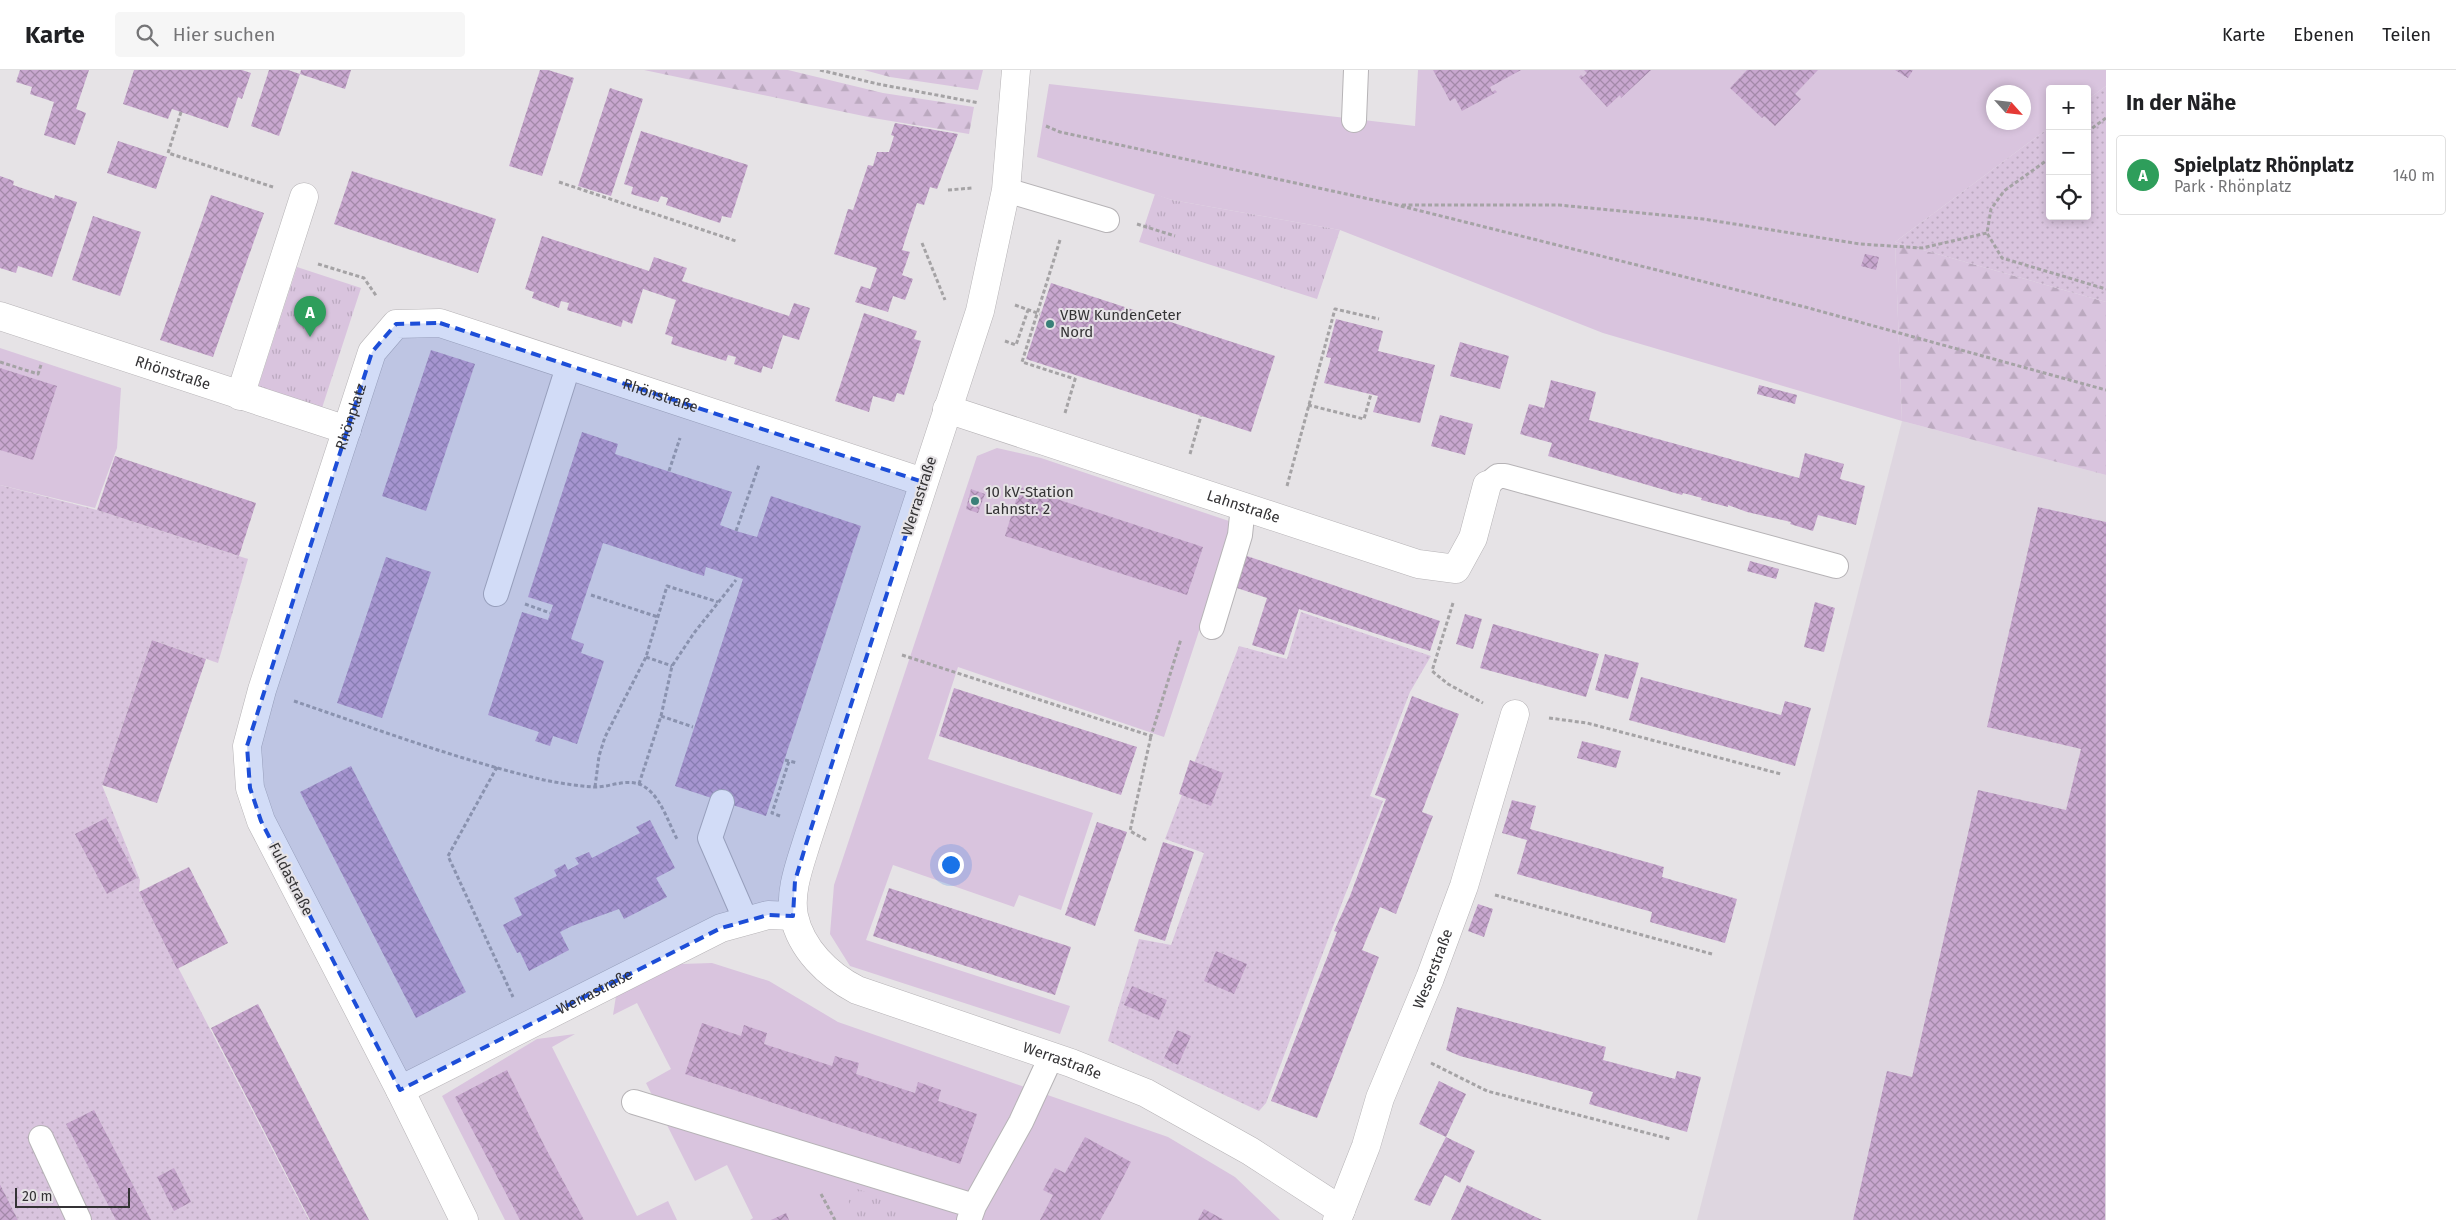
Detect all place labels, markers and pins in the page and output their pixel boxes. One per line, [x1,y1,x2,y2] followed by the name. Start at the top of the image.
[294,296,326,337] pin: A
[1060,306,1182,341] place label: VBW KundenCeter Nord
[1044,318,1056,330] marker: VBW KundenCeter Nord
[985,483,1074,518] place label: 10 kV-Station Lahnstr. 2
[969,495,981,507] marker: 10 kV-Station Lahnstr. 2

